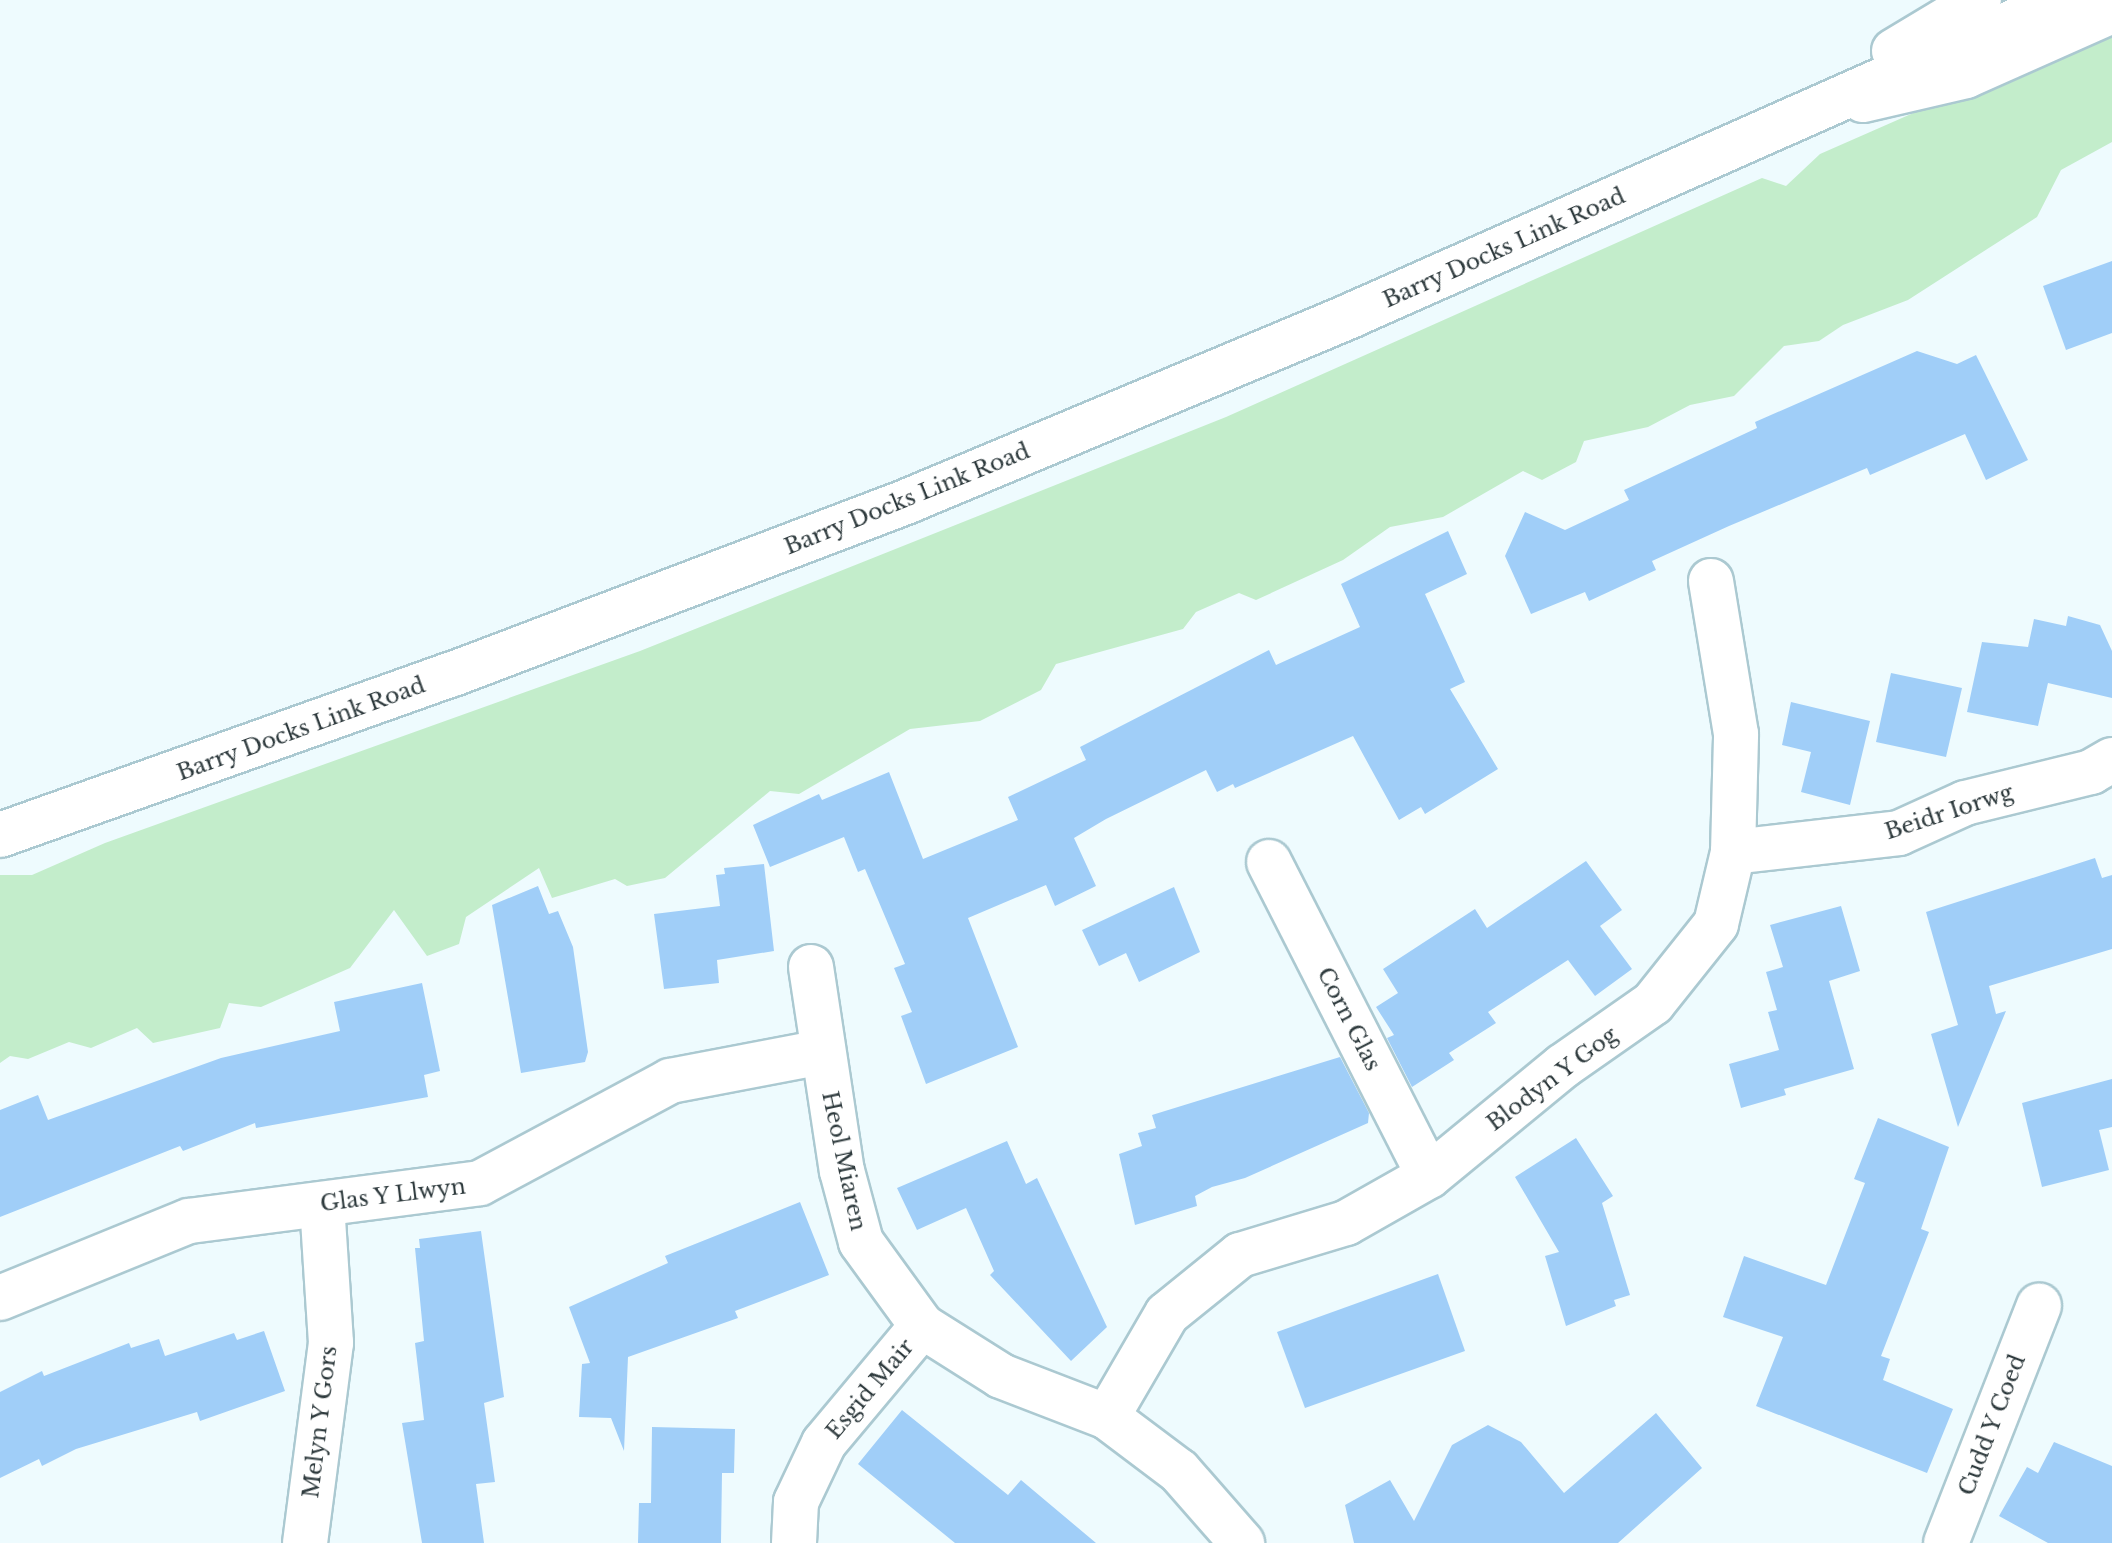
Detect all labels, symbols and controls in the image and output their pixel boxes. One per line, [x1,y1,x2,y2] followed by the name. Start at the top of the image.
[1379,182,1629,314] street label: Barry Docks Link Road
[780,438,1034,560] street label: Barry Docks Link Road
[173,672,429,786] street label: Barry Docks Link Road
[1881,779,2017,845] street label: Beidr Iorwg
[1312,963,1386,1075] street label: Corn Glas
[1481,1021,1623,1137] street label: Blodyn Y Gog
[816,1089,872,1233] street label: Heol Miaren
[318,1173,468,1217] street label: Glas Y Llwyn
[821,1334,919,1444] street label: Esgid Mair
[297,1343,343,1501] street label: Melyn Y Gors
[1953,1350,2031,1500] street label: Cudd Y Coed

